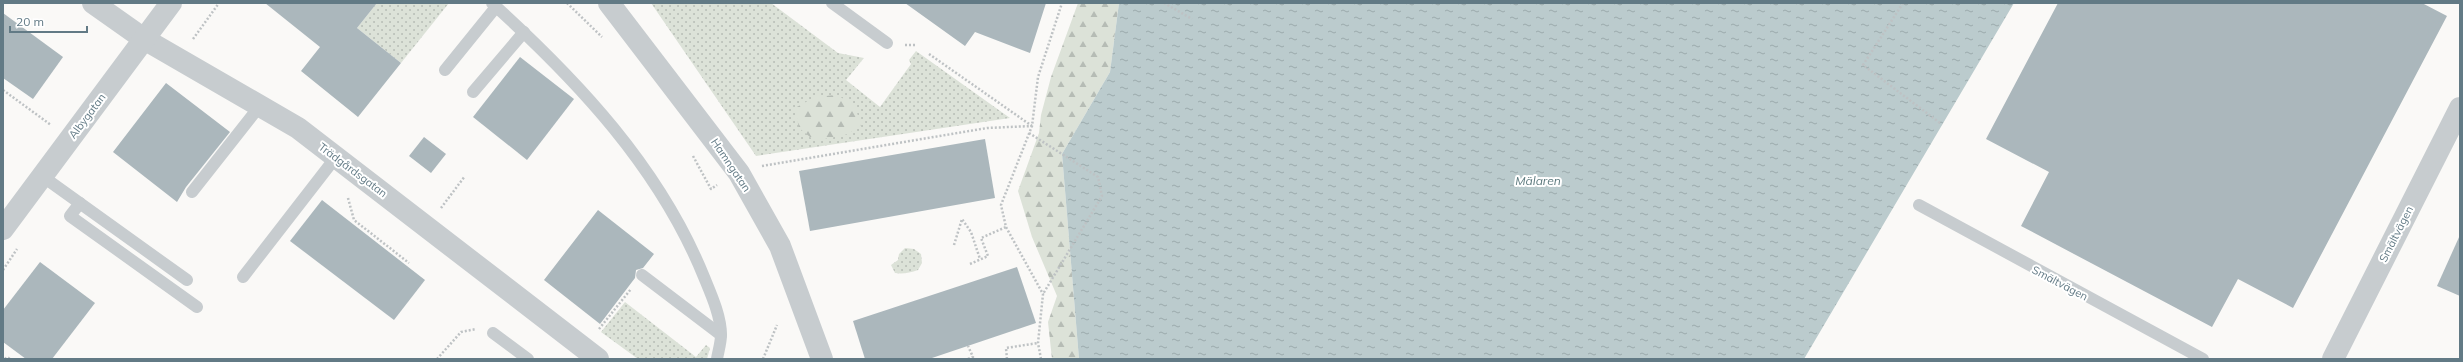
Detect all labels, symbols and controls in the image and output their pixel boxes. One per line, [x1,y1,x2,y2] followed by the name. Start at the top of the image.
[10,8,87,34] scale bar
[16,14,44,29] text: 20 m
[65,91,109,141] street label: Albygatan
[708,136,754,194] street label: Hamngatan
[316,140,390,200] street label: Trädgårdsgatan
[1515,173,1561,188] water label: Mälaren
[2376,204,2416,264] street label: Smältvägen
[2030,262,2090,304] street label: Smältvägen

